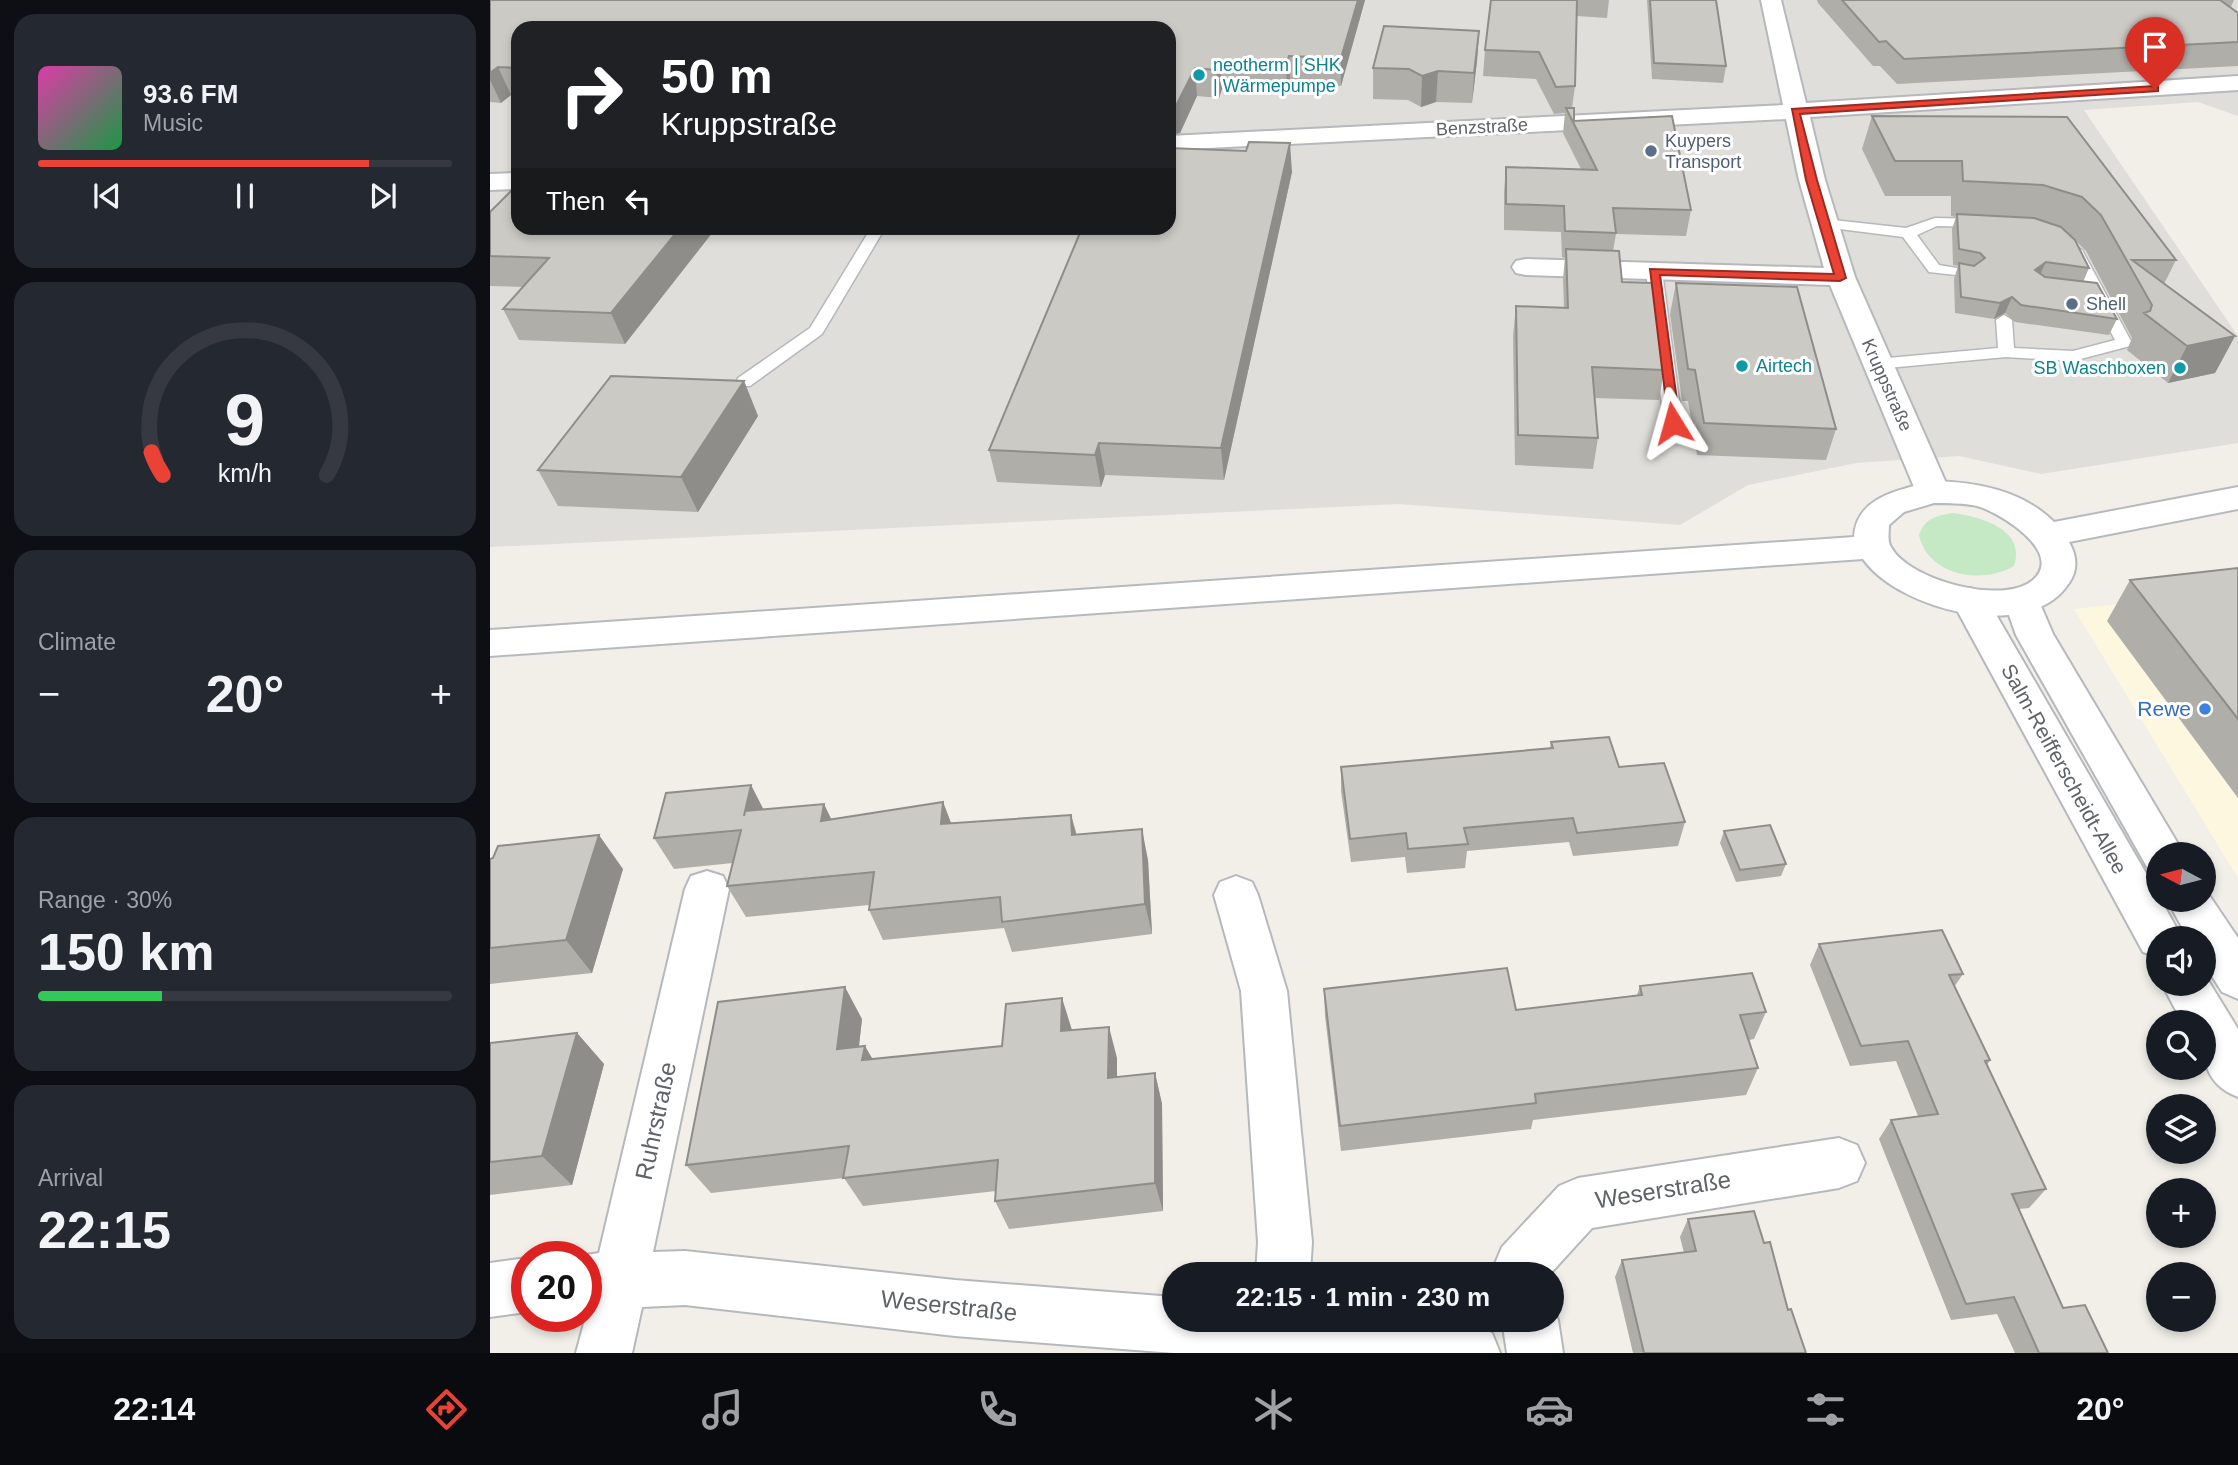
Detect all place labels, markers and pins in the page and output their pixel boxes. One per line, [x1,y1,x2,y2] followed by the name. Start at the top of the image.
[2125,17,2185,89] pin
[1213,55,1341,96] place label: neotherm | SHK | Wärmepumpe
[1191,67,1207,83] marker: neotherm | SHK | Wärmepumpe
[1665,131,1741,172] place label: Kuypers Transport
[1643,143,1659,159] marker: Kuypers Transport
[2086,294,2126,314] place label: Shell
[2064,296,2080,312] marker: Shell
[1756,356,1812,376] place label: Airtech
[1734,358,1750,374] marker: Airtech
[2034,358,2166,378] place label: SB Waschboxen
[2172,360,2188,376] marker: SB Waschboxen
[2137,697,2191,720] place label: Rewe
[2197,701,2213,717] marker: Rewe

